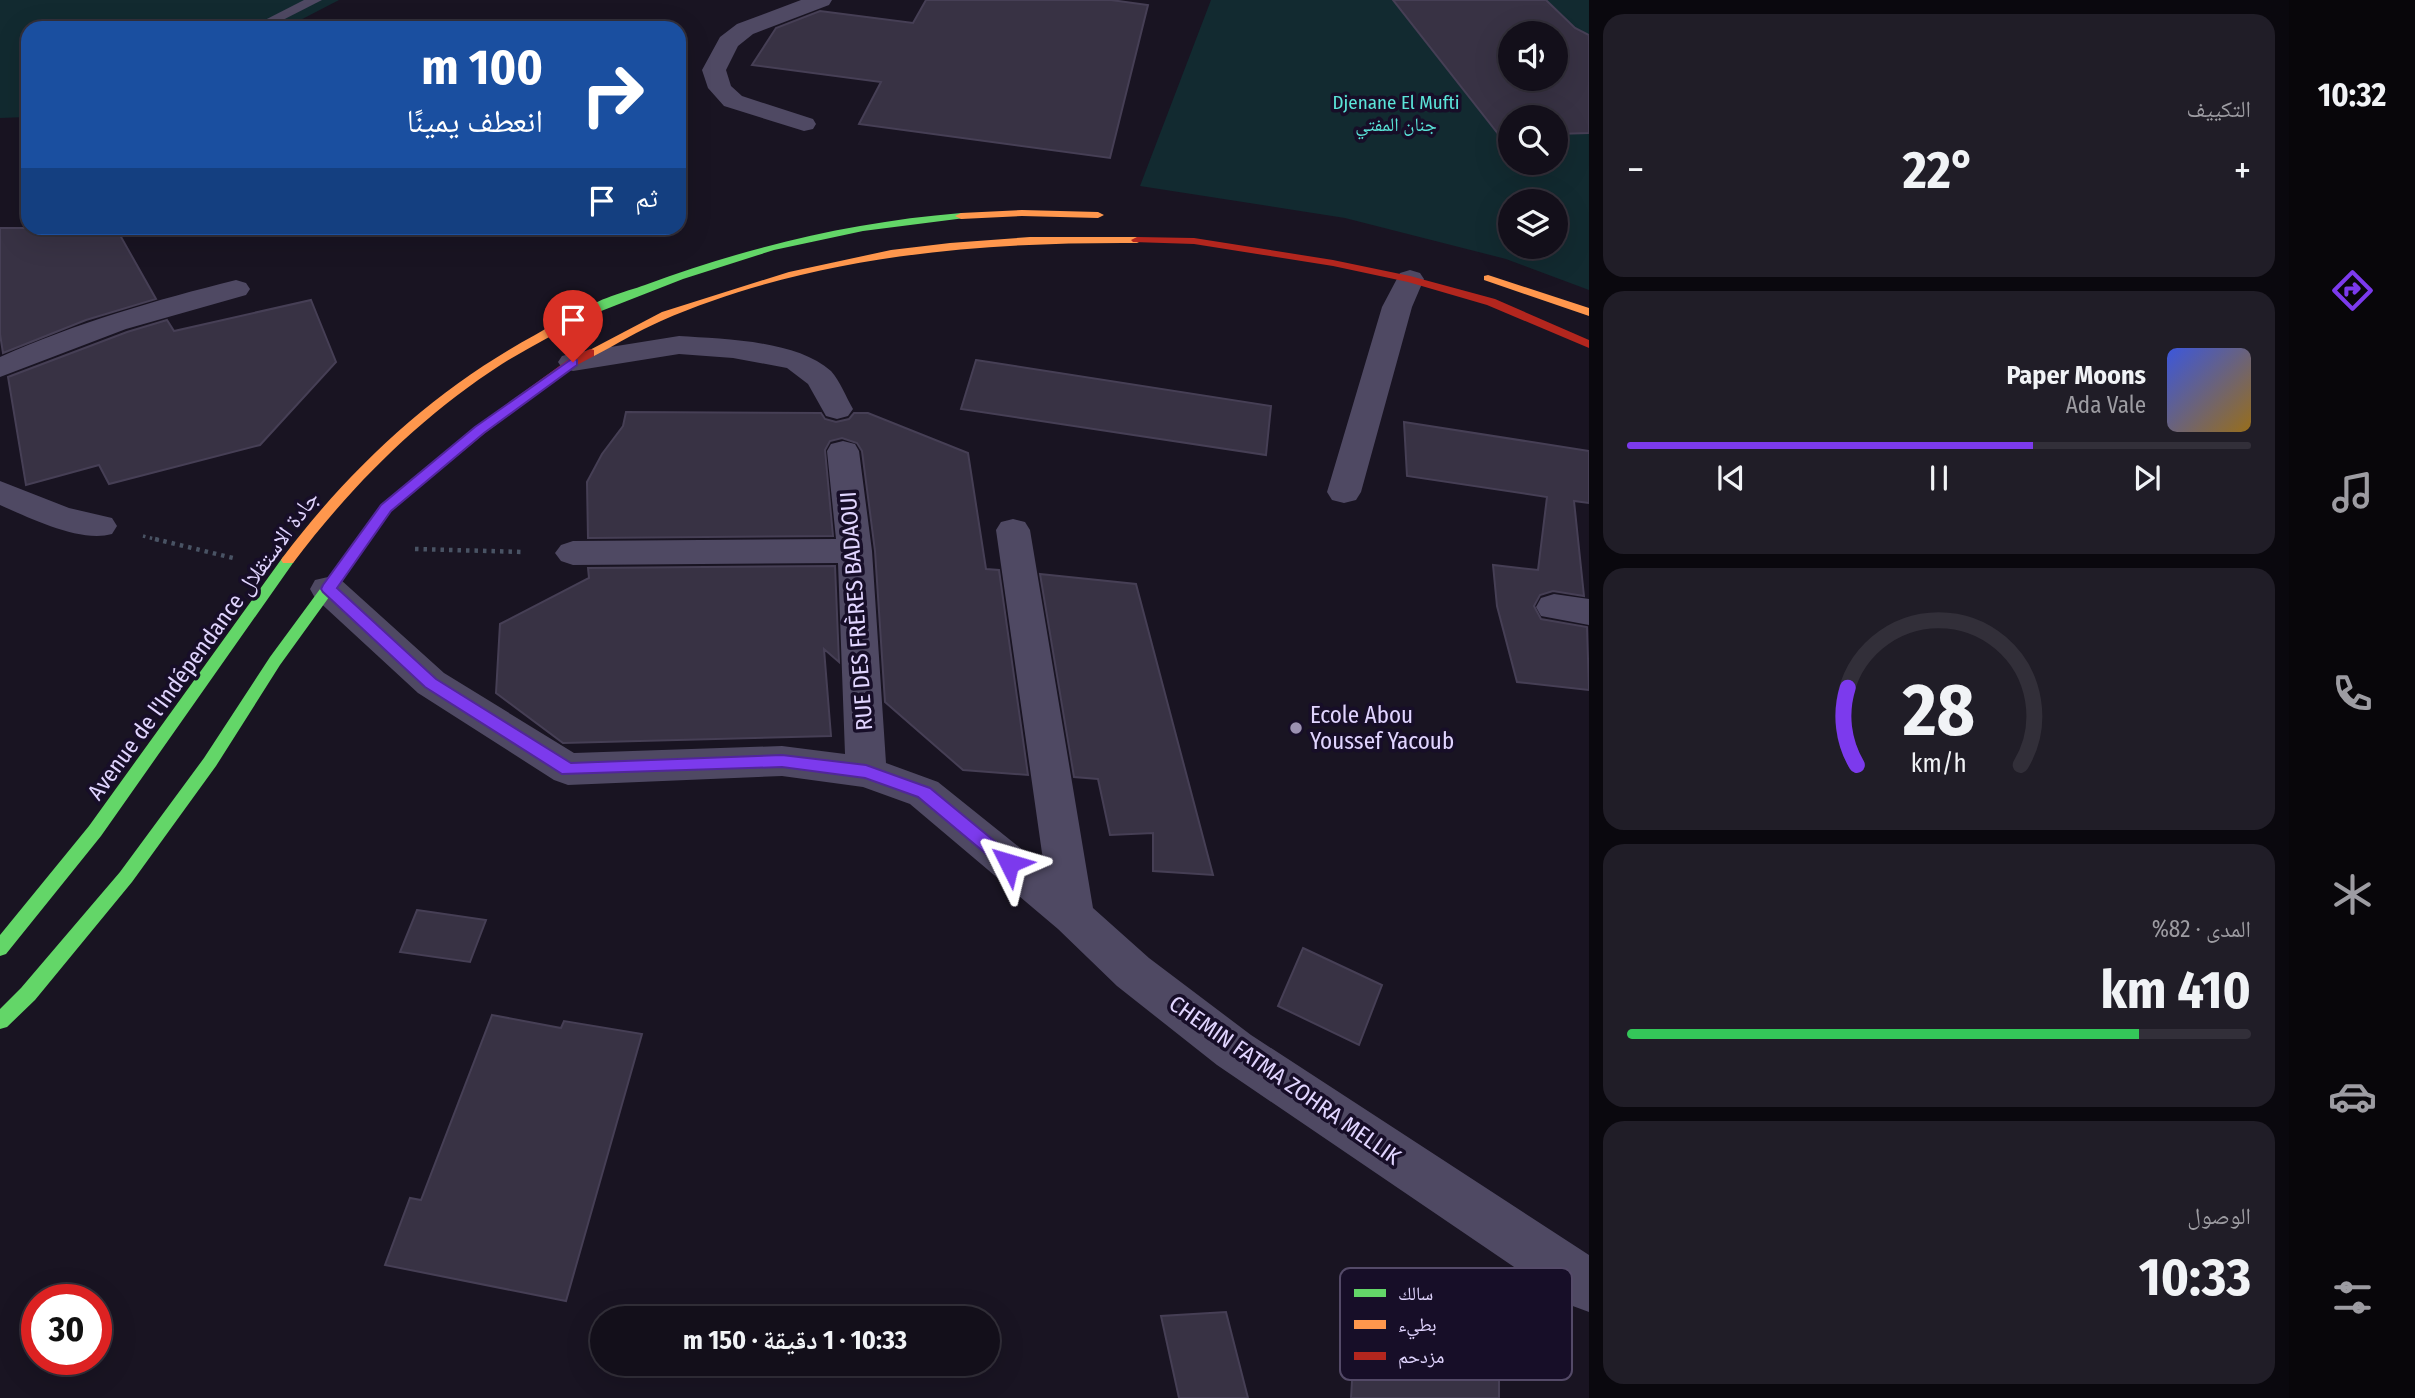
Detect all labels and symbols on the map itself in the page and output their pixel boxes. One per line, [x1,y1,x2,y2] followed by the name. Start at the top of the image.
[1333,91,1459,140] park label: Djenane El Mufti جنان المفتي
[543,290,603,362] pin
[81,485,325,805] street label: Avenue de l'Indépendance جادة الاستقلال
[833,490,878,732] street label: RUE DES FRÈRES BADAOUI
[1310,701,1454,755] place label: Ecole Abou Youssef Yacoub
[1288,720,1304,736] marker: Ecole Abou Youssef Yacoub
[972,826,1046,900] position arrow
[1164,989,1407,1171] street label: CHEMIN FATMA ZOHRA MELLIK
[1340,1268,1572,1380] legend
[1398,1282,1433,1305] text: سالك
[21,1284,112,1375] speed limit sign: 30
[1398,1313,1437,1340] text: بطيء
[1398,1345,1444,1369] text: مزدحم

